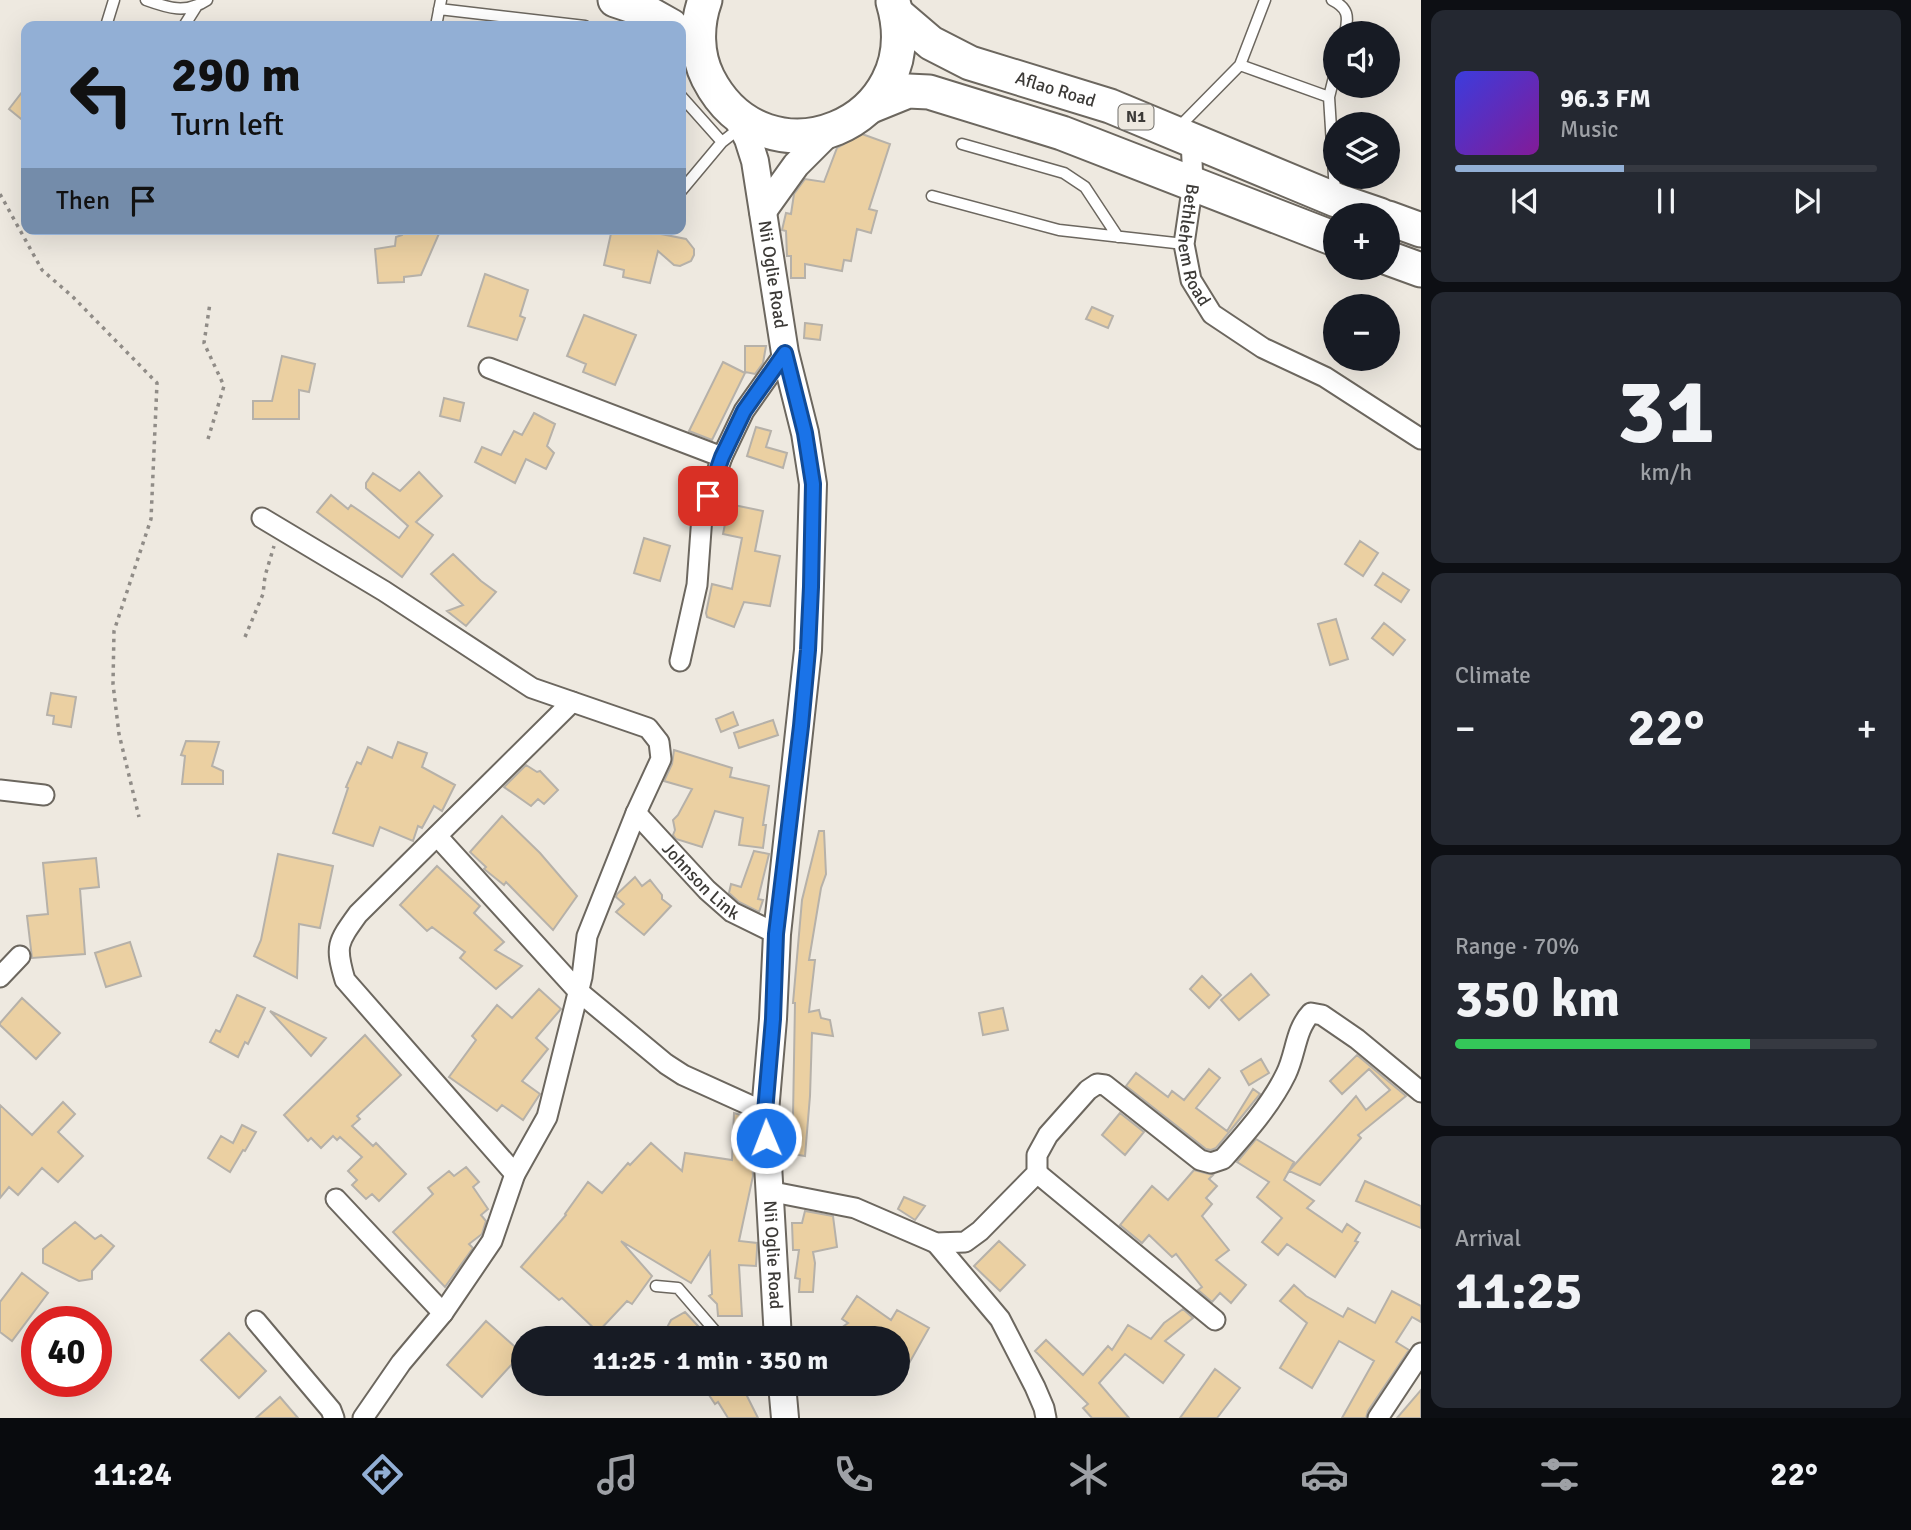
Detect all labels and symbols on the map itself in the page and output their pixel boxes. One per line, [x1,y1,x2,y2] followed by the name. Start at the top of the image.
[1013,67,1098,112] street label: Aflao Road
[1118,105,1154,130] road number: N1
[1173,182,1215,310] street label: Bethlehem Road
[753,219,792,330] street label: Nii Oglie Road
[678,466,738,526] pin
[657,838,743,925] street label: Johnson Link
[729,1101,803,1175] position arrow
[759,1200,787,1310] street label: Nii Oglie Road
[21,1306,112,1397] speed limit sign: 40

